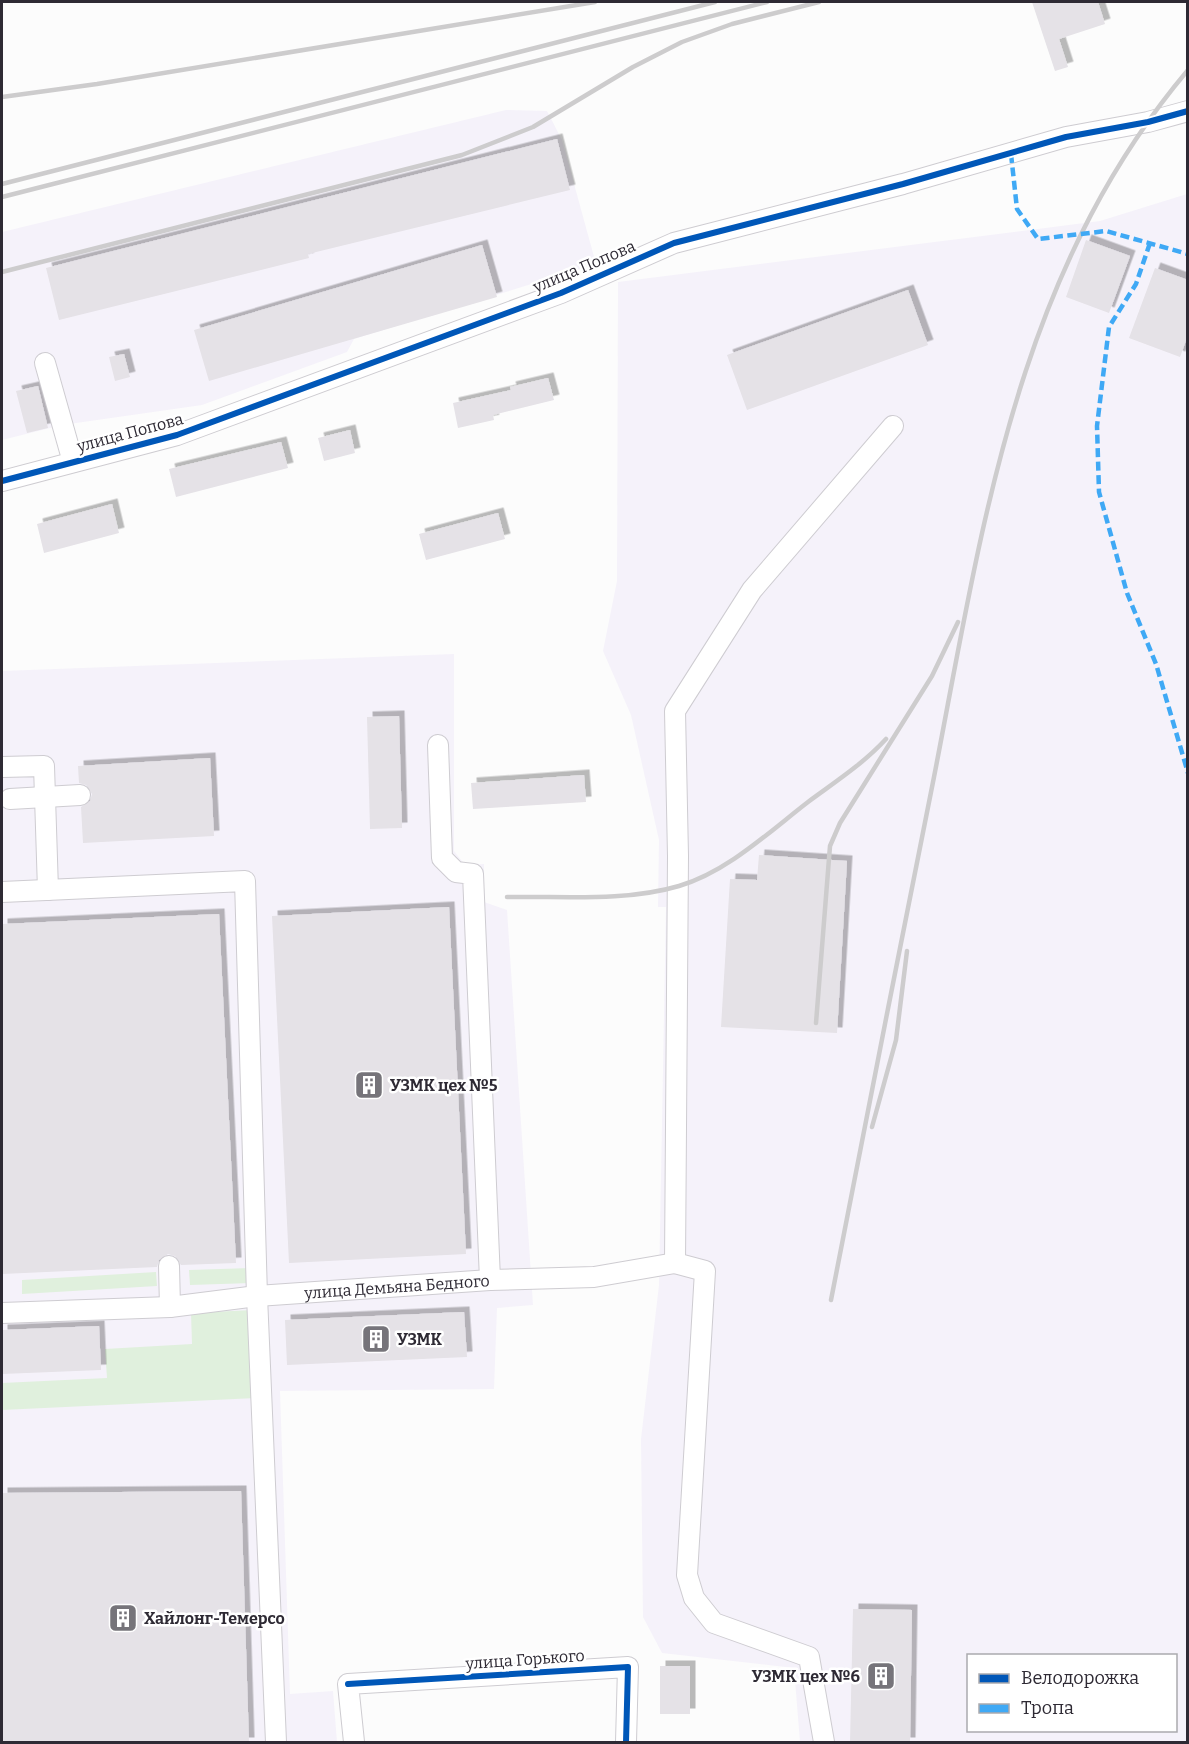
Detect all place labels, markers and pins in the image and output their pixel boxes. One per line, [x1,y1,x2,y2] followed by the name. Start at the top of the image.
[353,1069,385,1101] building icon: УЗМК цех №5
[390,1076,498,1095] place label: УЗМК цех №5
[360,1323,392,1355] building icon: УЗМК
[397,1330,443,1349] place label: УЗМК
[107,1602,139,1634] building icon: Хайлонг-Темерсо
[144,1609,285,1628] place label: Хайлонг-Темерсо
[865,1660,897,1692] building icon: УЗМК цех №6
[752,1667,861,1686] place label: УЗМК цех №6

